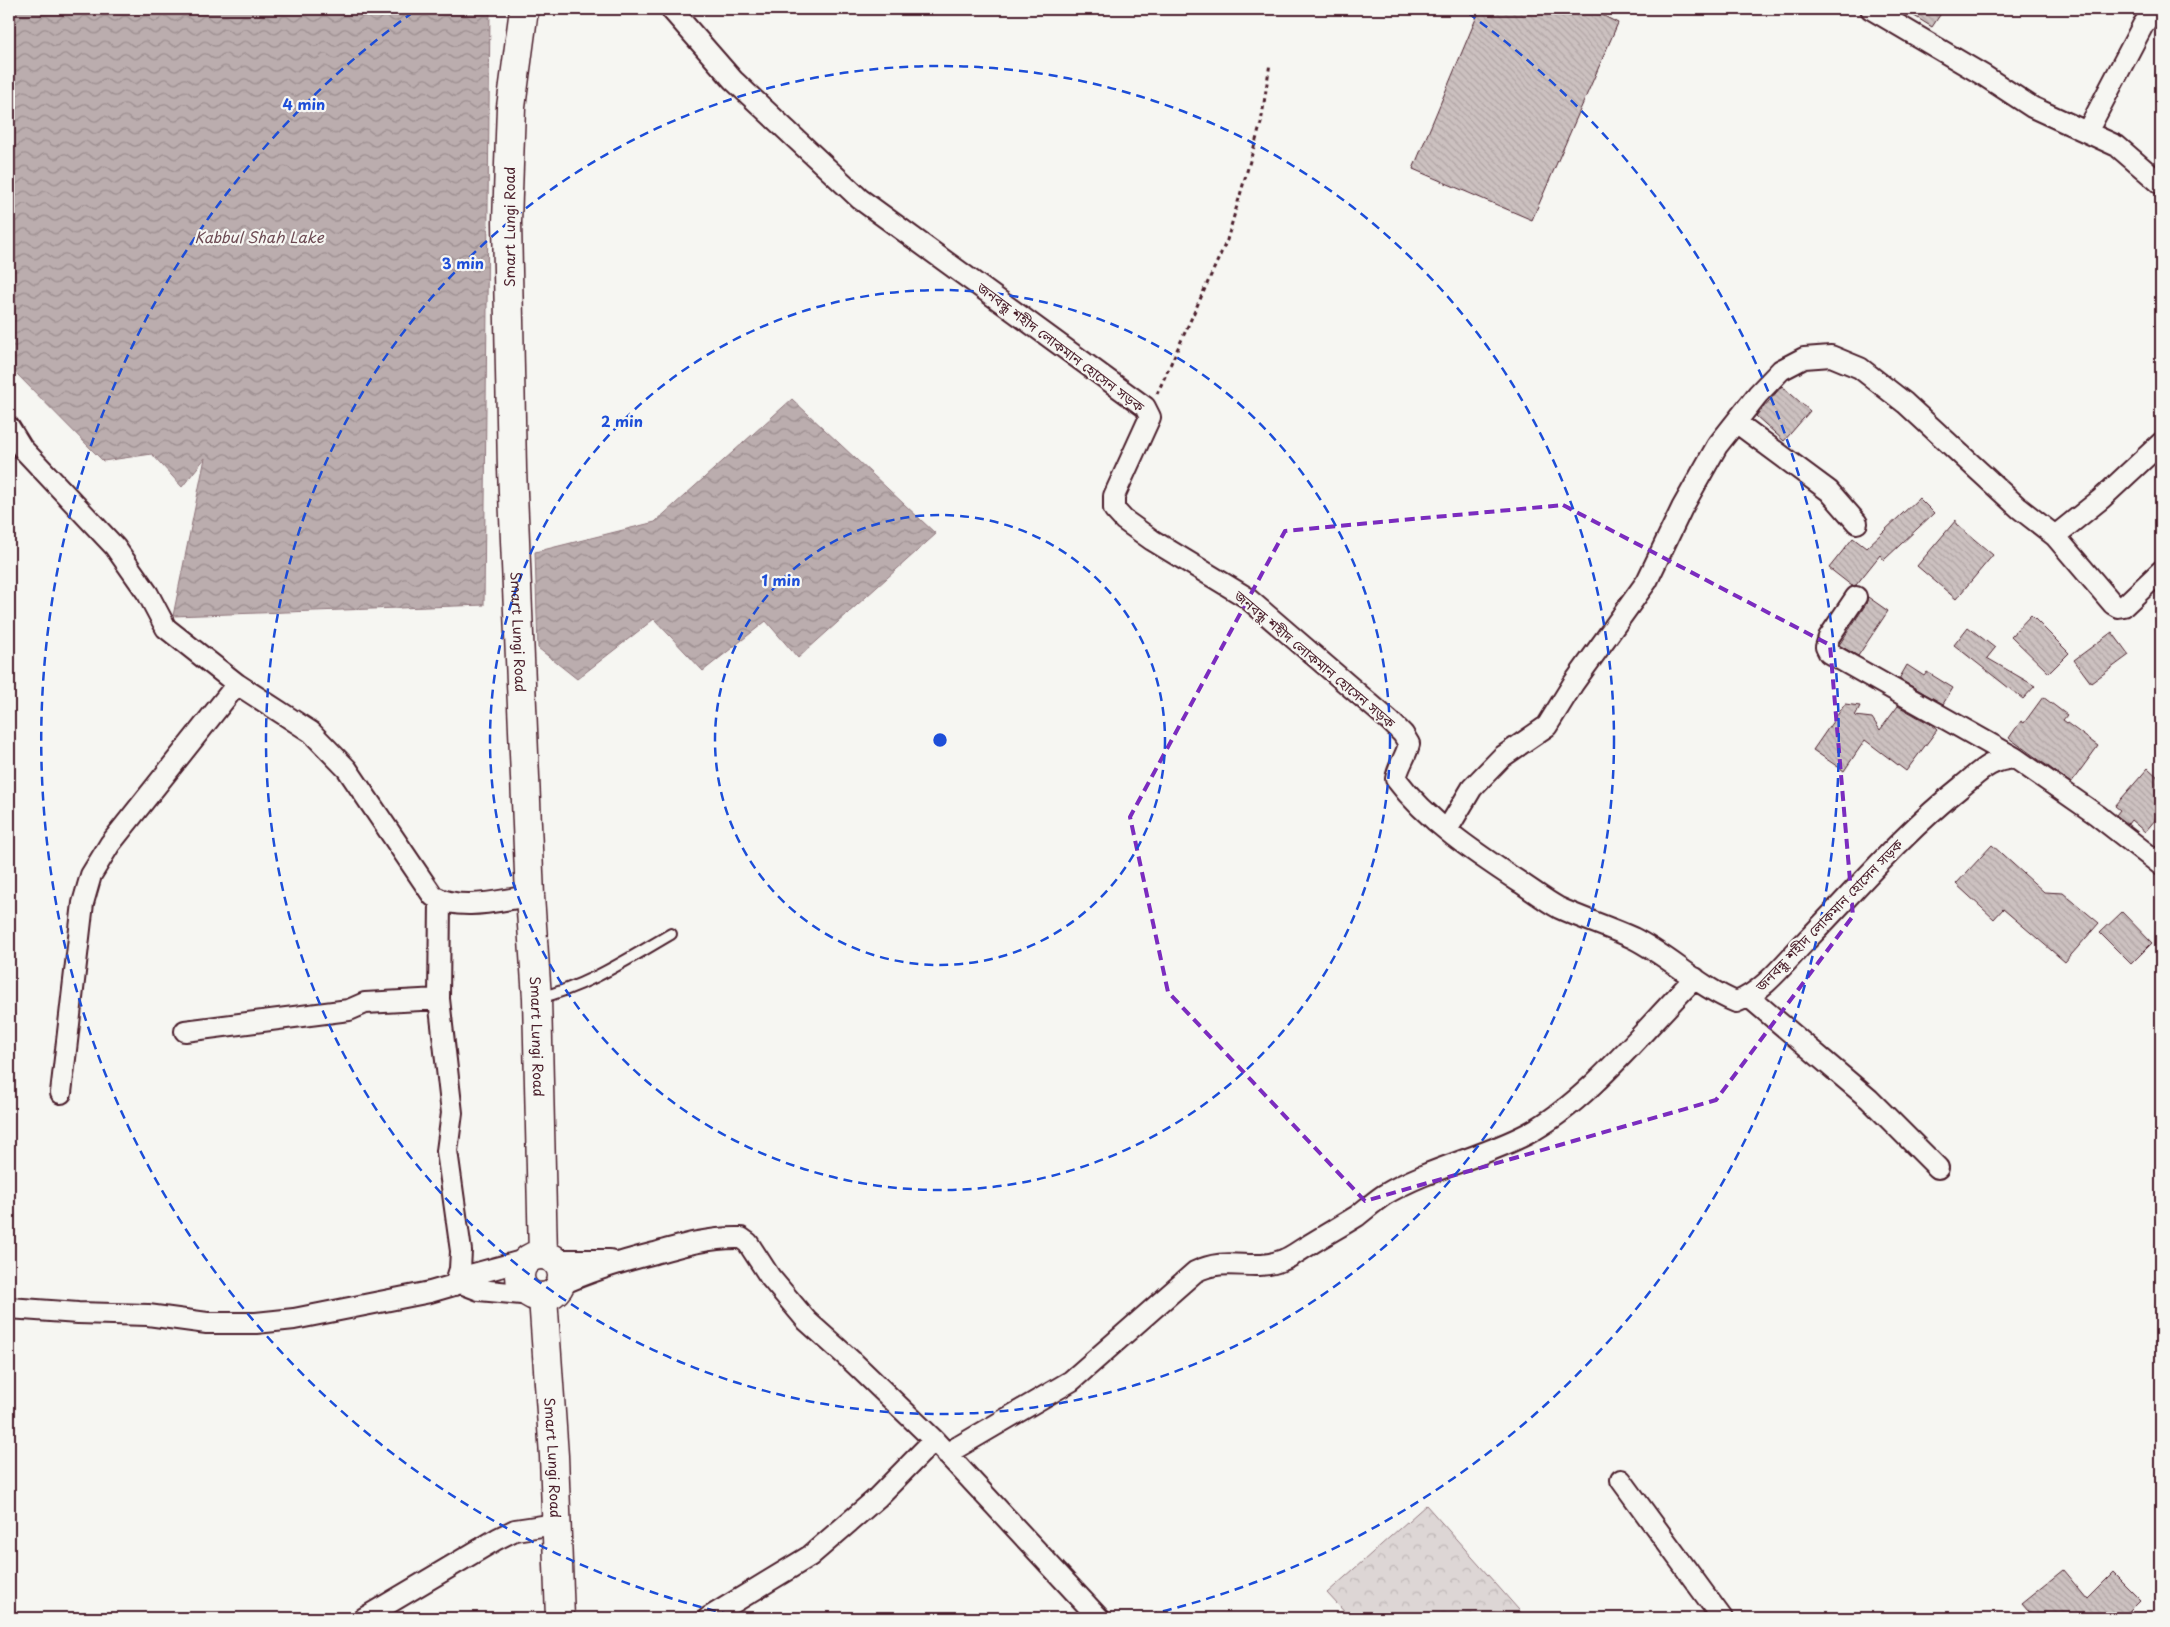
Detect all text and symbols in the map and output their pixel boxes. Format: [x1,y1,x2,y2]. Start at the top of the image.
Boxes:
text: 4 min [283,92,325,115]
street label: Smart Lungi Road [499,167,520,287]
water label: Kabbul Shah Lake [194,225,325,248]
text: 3 min [442,251,484,274]
street label: জনবন্ধু শহীদ লোকমান হোসেন সড়ক [972,277,1149,417]
text: 2 min [601,409,643,432]
text: 1 min [762,568,800,591]
street label: Smart Lungi Road [506,571,532,693]
street label: জনবন্ধু শহীদ লোকমান হোসেন সড়ক [1229,585,1401,733]
centre of rings [931,731,949,749]
street label: জনবন্ধু শহীদ লোকমান হোসেন সড়ক [1750,834,1908,997]
street label: Smart Lungi Road [525,975,550,1097]
street label: Smart Lungi Road [539,1397,567,1518]

